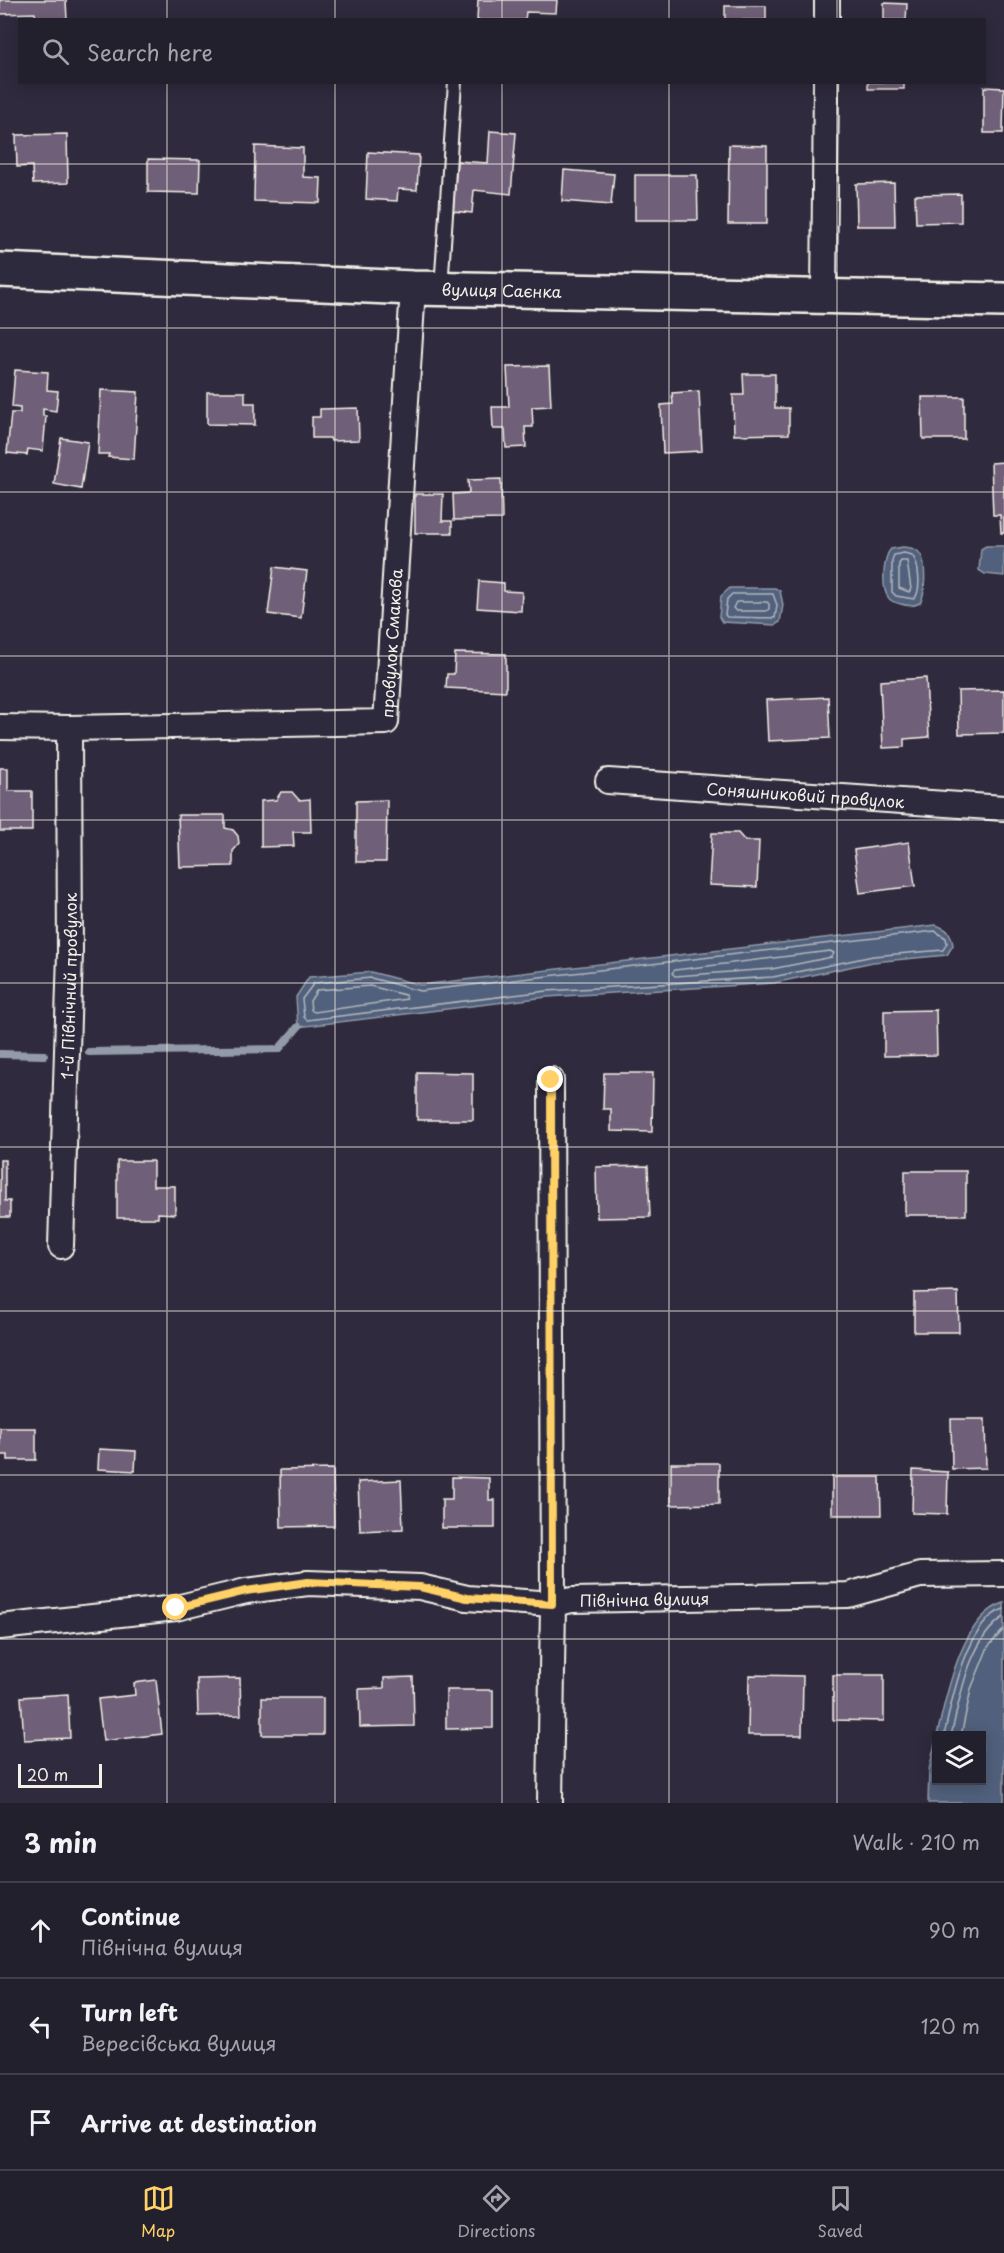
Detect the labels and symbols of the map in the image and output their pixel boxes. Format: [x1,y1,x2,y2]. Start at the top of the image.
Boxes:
street label: вулиця Саєнка [441,277,562,303]
street label: провулок Смакова [374,568,408,718]
street label: Соняшниковий провулок [706,776,906,813]
street label: 1-й Північний провулок [54,892,82,1080]
route end [537,1066,563,1092]
street label: Північна вулиця [579,1586,710,1612]
route start [162,1594,188,1620]
scale bar [18,1761,102,1788]

